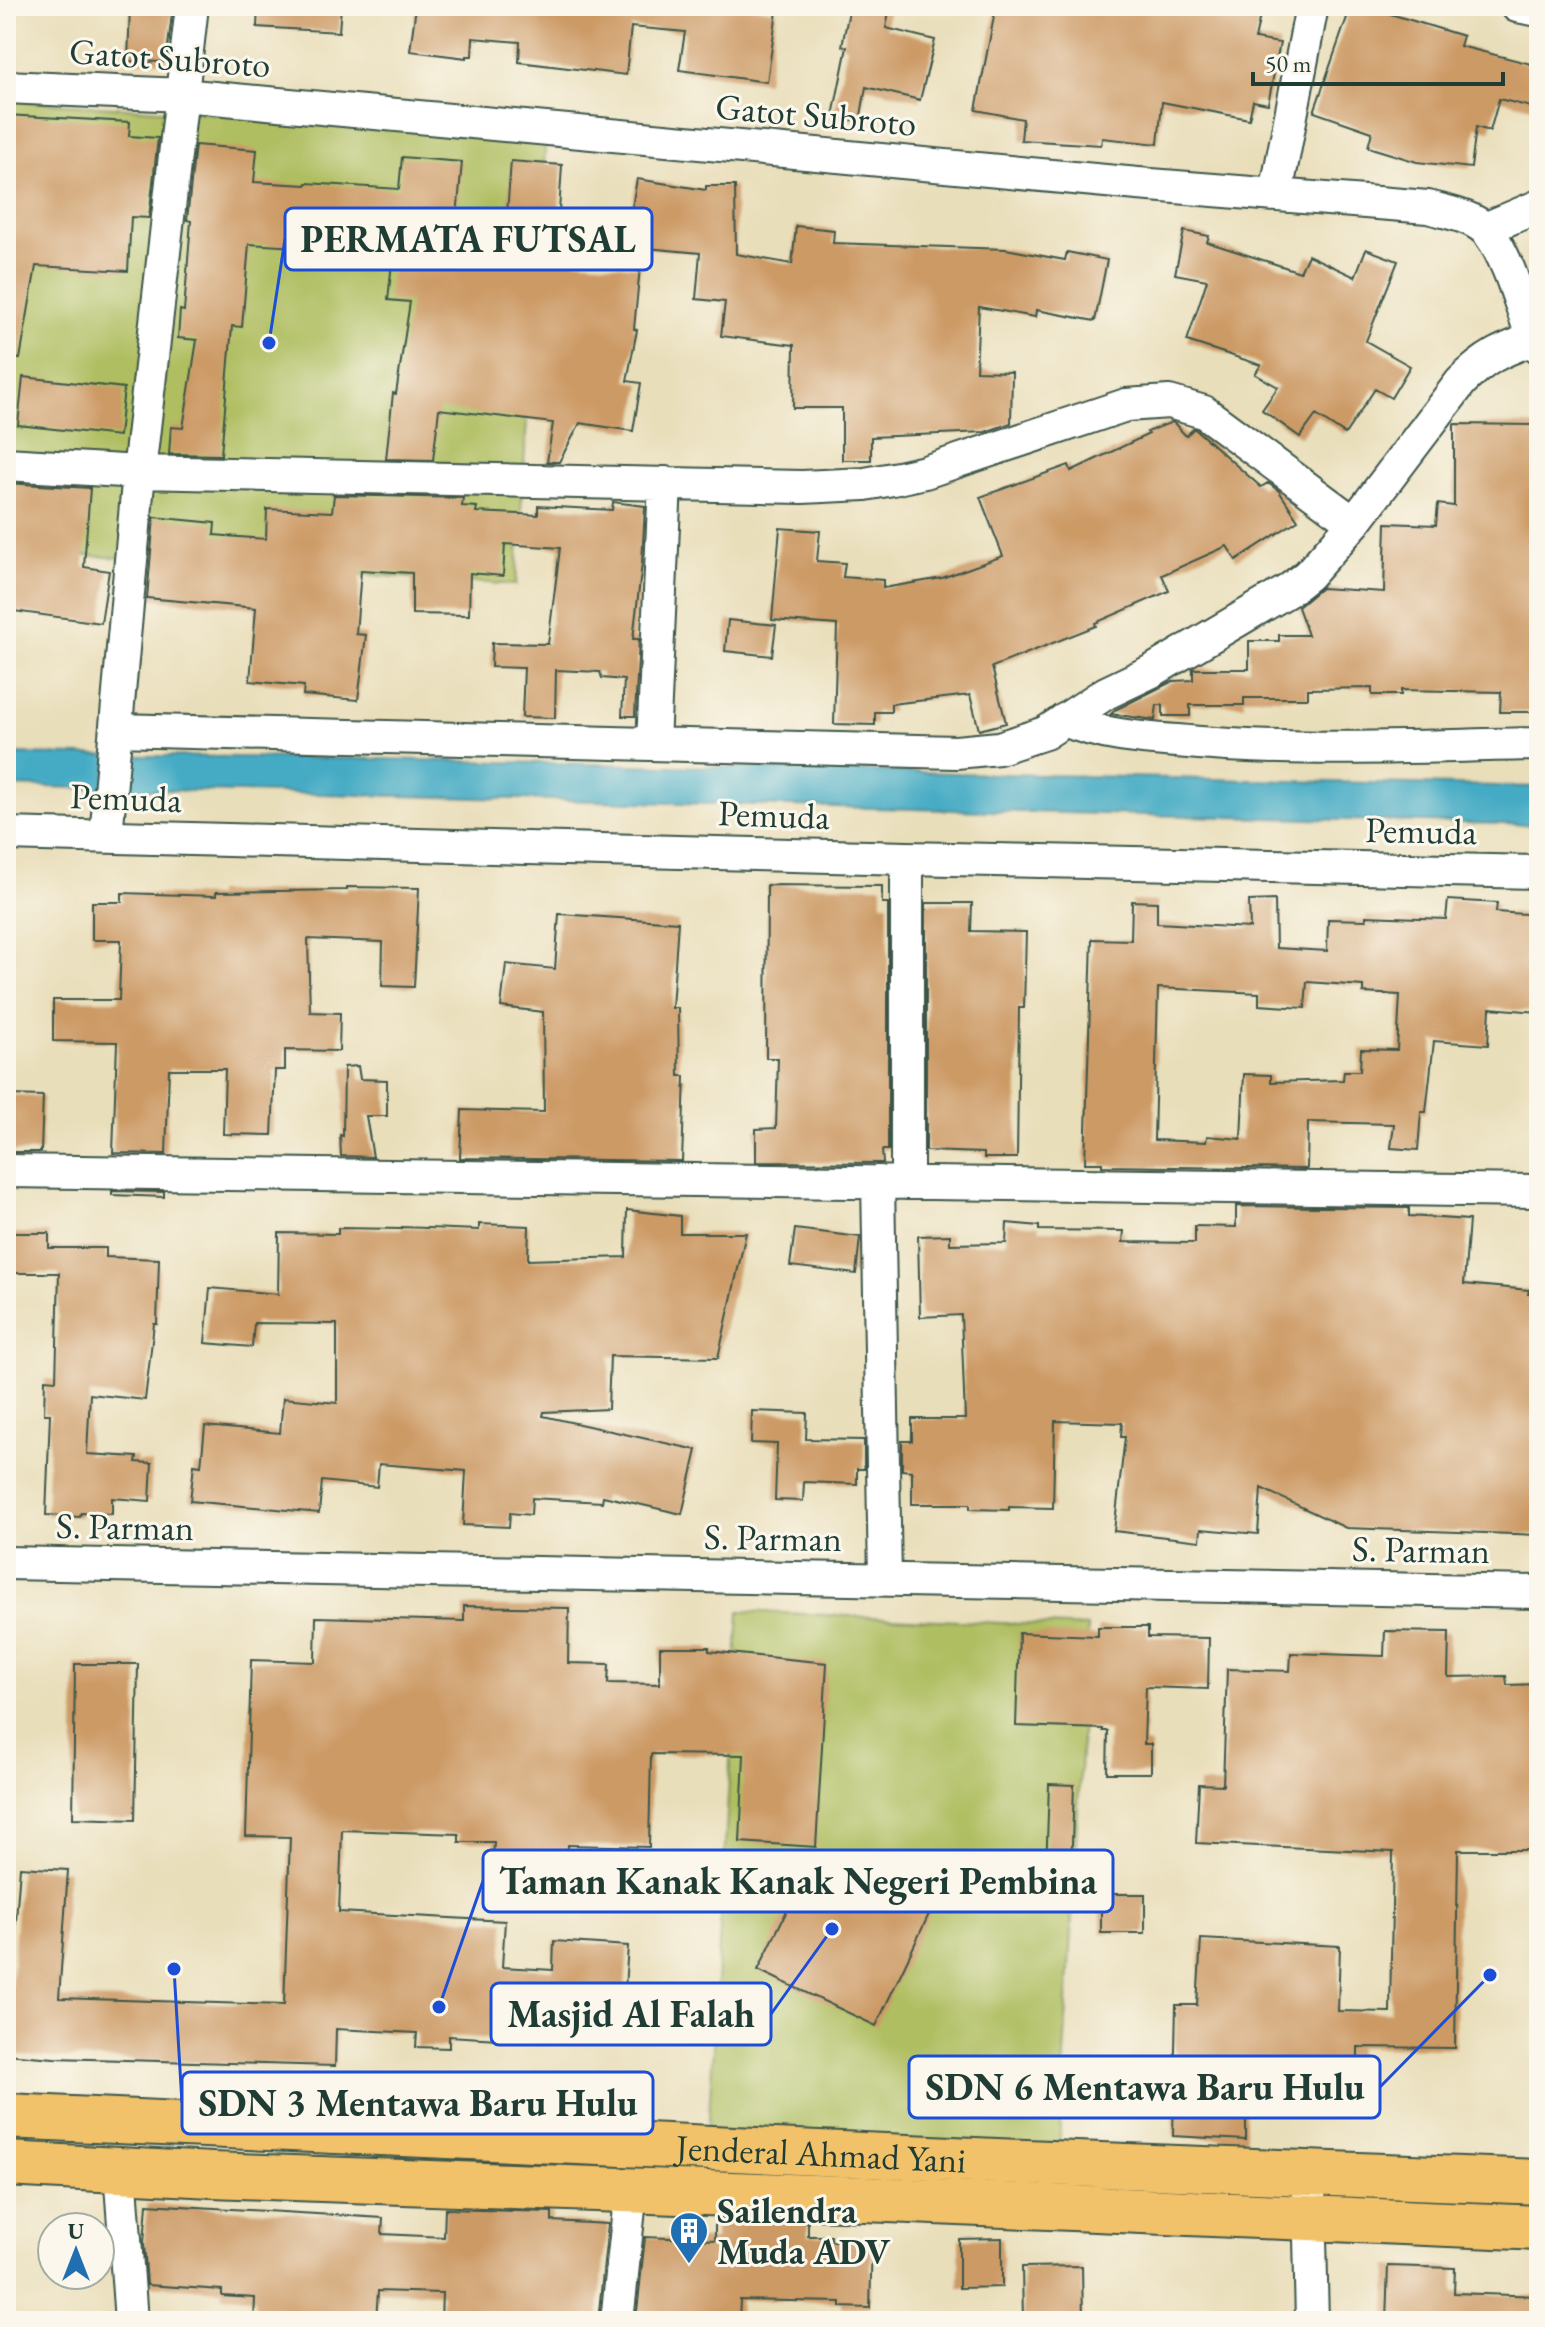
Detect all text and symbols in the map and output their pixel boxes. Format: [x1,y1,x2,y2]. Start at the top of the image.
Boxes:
street label: Gatot Subroto [68,27,272,88]
scale bar [1253,36,1503,86]
text: 50 m [1265,48,1312,79]
street label: Gatot Subroto [714,82,918,147]
callout: PERMATA FUTSAL [285,208,652,270]
text: PERMATA FUTSAL [300,214,636,263]
street label: Pemuda [69,772,183,823]
street label: Pemuda [717,789,831,840]
street label: Pemuda [1365,806,1478,855]
street label: S. Parman [56,1502,194,1551]
street label: S. Parman [704,1513,842,1562]
street label: S. Parman [1352,1525,1490,1574]
callout: Taman Kanak Kanak Negeri Pembina [483,1850,1113,1912]
text: Taman Kanak Kanak Negeri Pembina [499,1856,1097,1905]
callout: Masjid Al Falah [491,1983,771,2045]
text: Masjid Al Falah [507,1989,755,2038]
callout: SDN 6 Mentawa Baru Hulu [909,2056,1380,2118]
text: SDN 6 Mentawa Baru Hulu [925,2062,1365,2111]
callout: SDN 3 Mentawa Baru Hulu [182,2072,653,2134]
text: SDN 3 Mentawa Baru Hulu [198,2078,638,2127]
street label: Jenderal Ahmad Yani [672,2123,967,2184]
place label: Sailendra Muda ADV [717,2187,891,2275]
building icon: Sailendra Muda ADV [668,2210,710,2265]
north arrow [36,2211,116,2291]
text: U [68,2217,85,2246]

